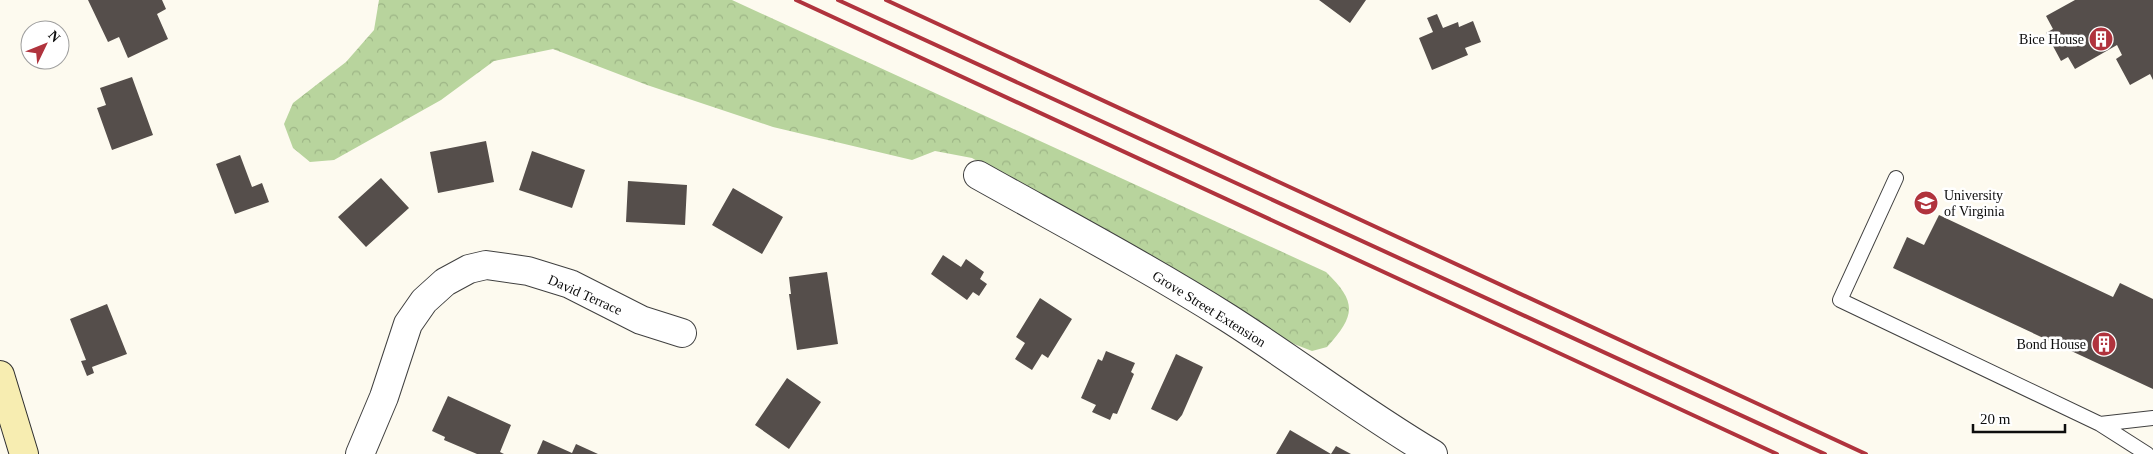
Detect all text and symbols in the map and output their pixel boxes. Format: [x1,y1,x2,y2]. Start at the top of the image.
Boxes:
north arrow [20,20,70,70]
building icon: Bice House [2088,26,2114,52]
text: N [45,28,63,45]
place label: Bice House [2019,32,2084,47]
place label: University of Virginia [1944,188,2005,219]
school or university icon: University of Virginia [1913,190,1939,216]
street label: Grove Street Extension [1150,268,1268,350]
street label: David Terrace [546,272,624,318]
building icon: Bond House [2091,331,2117,357]
place label: Bond House [2016,337,2086,352]
scale bar [1973,402,2066,434]
text: 20 m [1980,411,2011,427]

